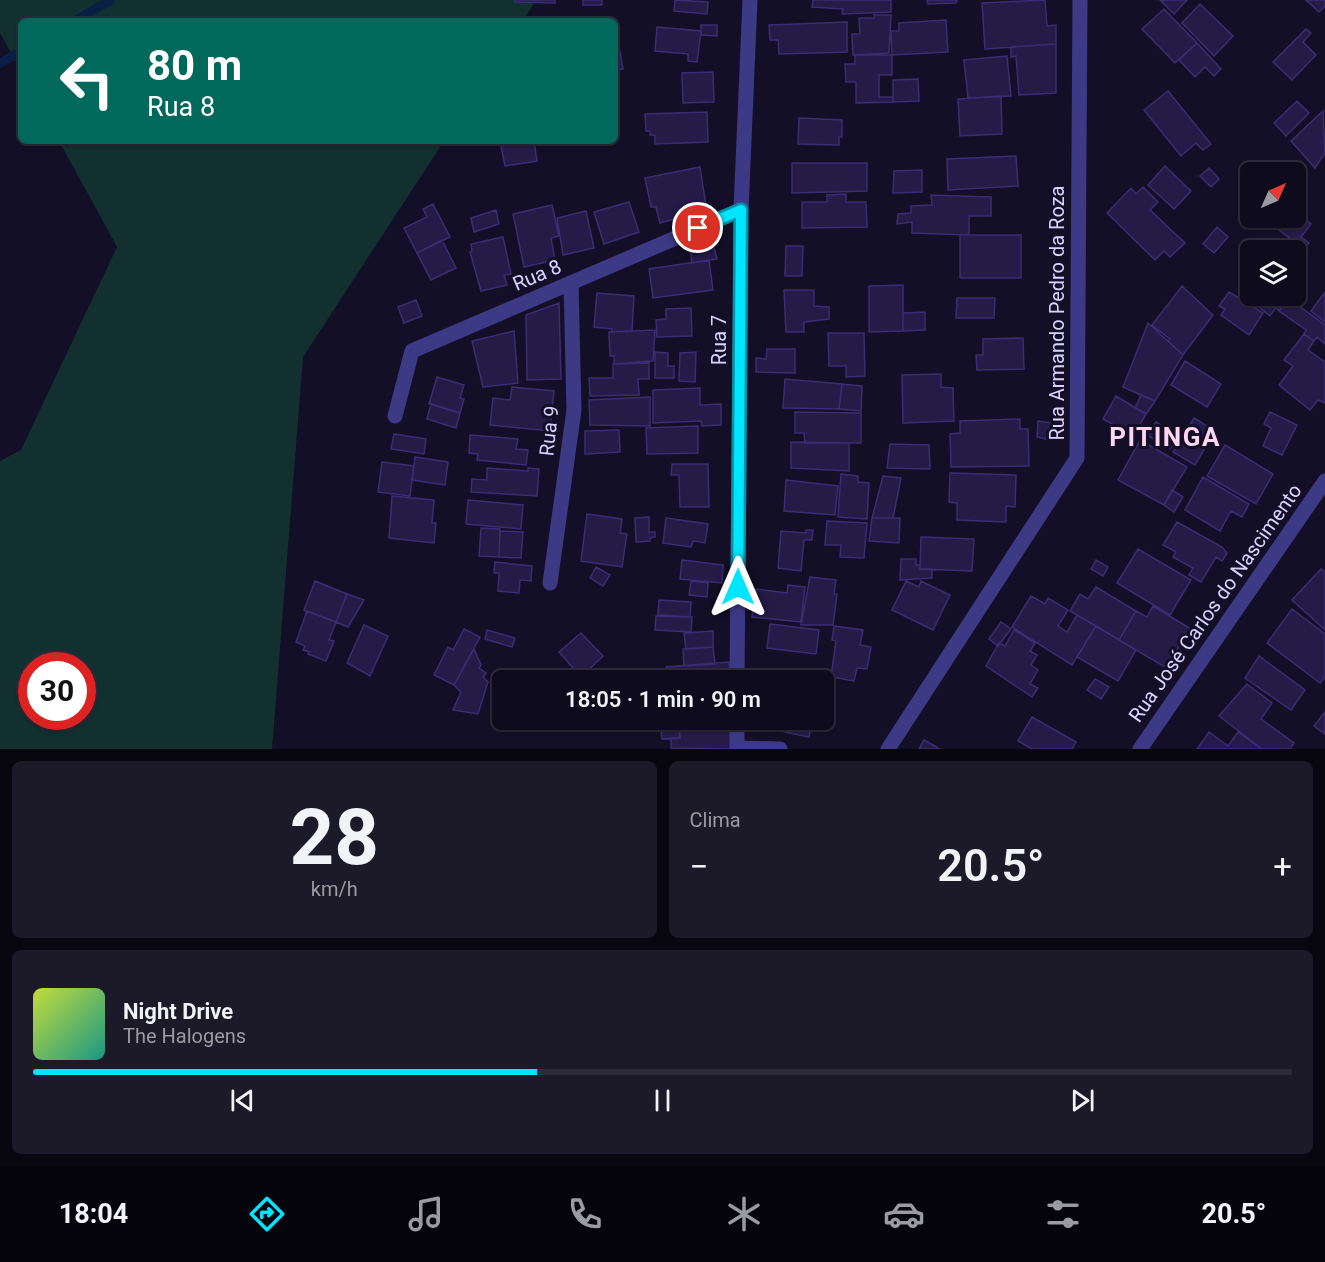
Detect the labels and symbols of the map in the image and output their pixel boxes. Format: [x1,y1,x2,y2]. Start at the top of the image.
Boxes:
north arrow [1240,162,1306,228]
street label: Rua Armando Pedro da Roza [1045,186,1069,440]
pin [672,202,723,253]
street label: Rua 8 [509,254,565,296]
street label: Rua 7 [707,315,731,365]
street label: Rua 9 [534,405,564,457]
district label: PITINGA [1109,422,1221,452]
street label: Rua José Carlos do Nascimento [1123,479,1307,727]
position arrow [706,555,770,619]
speed limit sign: 30 [18,652,96,730]

